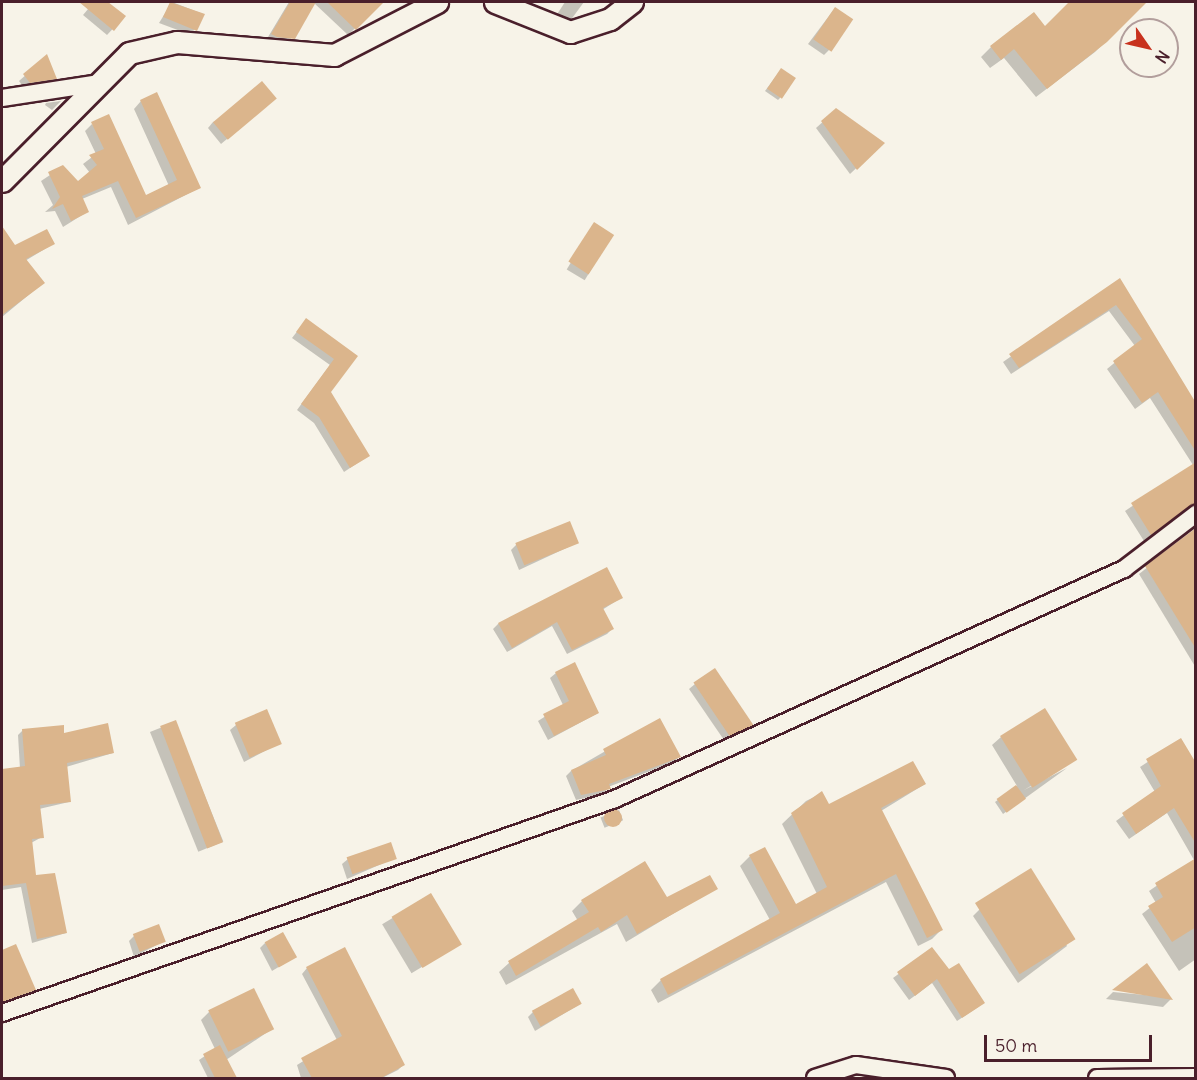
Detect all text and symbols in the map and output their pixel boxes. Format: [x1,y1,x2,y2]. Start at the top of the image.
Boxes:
north arrow [1119,18,1179,78]
text: N [1151,47,1174,67]
scale bar [987,1023,1155,1061]
text: 50 m [995,1034,1037,1057]

